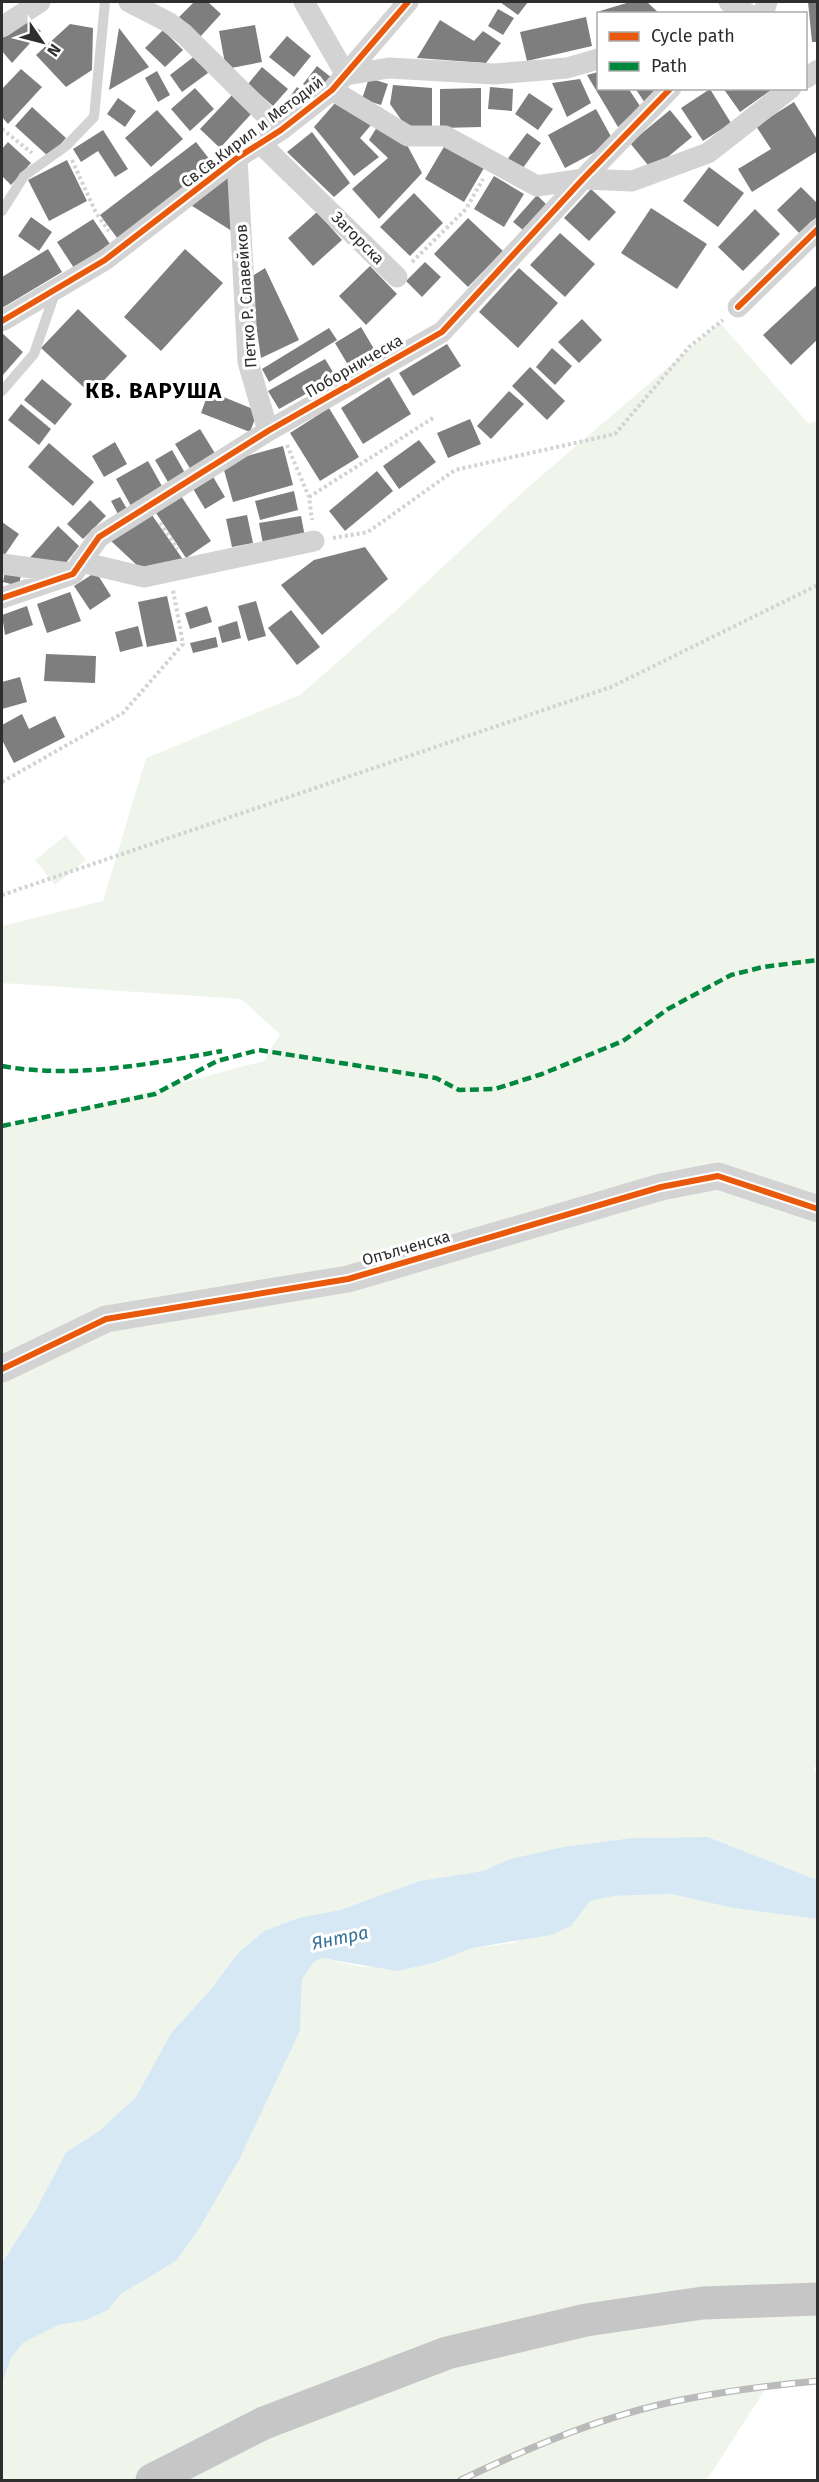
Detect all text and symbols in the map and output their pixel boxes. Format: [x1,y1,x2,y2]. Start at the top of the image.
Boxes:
north arrow [12,12,72,72]
legend [597,12,807,90]
text: Cycle path [651,25,735,47]
text: N [43,41,65,60]
text: Path [651,55,687,77]
street label: Св.Св.Кирил и Методий [177,72,327,192]
street label: Загорска [328,208,388,268]
street label: Петко Р. Славейков [231,223,261,369]
street label: Поборническа [302,330,406,402]
district label: КВ. ВАРУША [85,377,223,404]
street label: Опълченска [360,1226,452,1270]
water label: Янтра [309,1921,370,1955]

